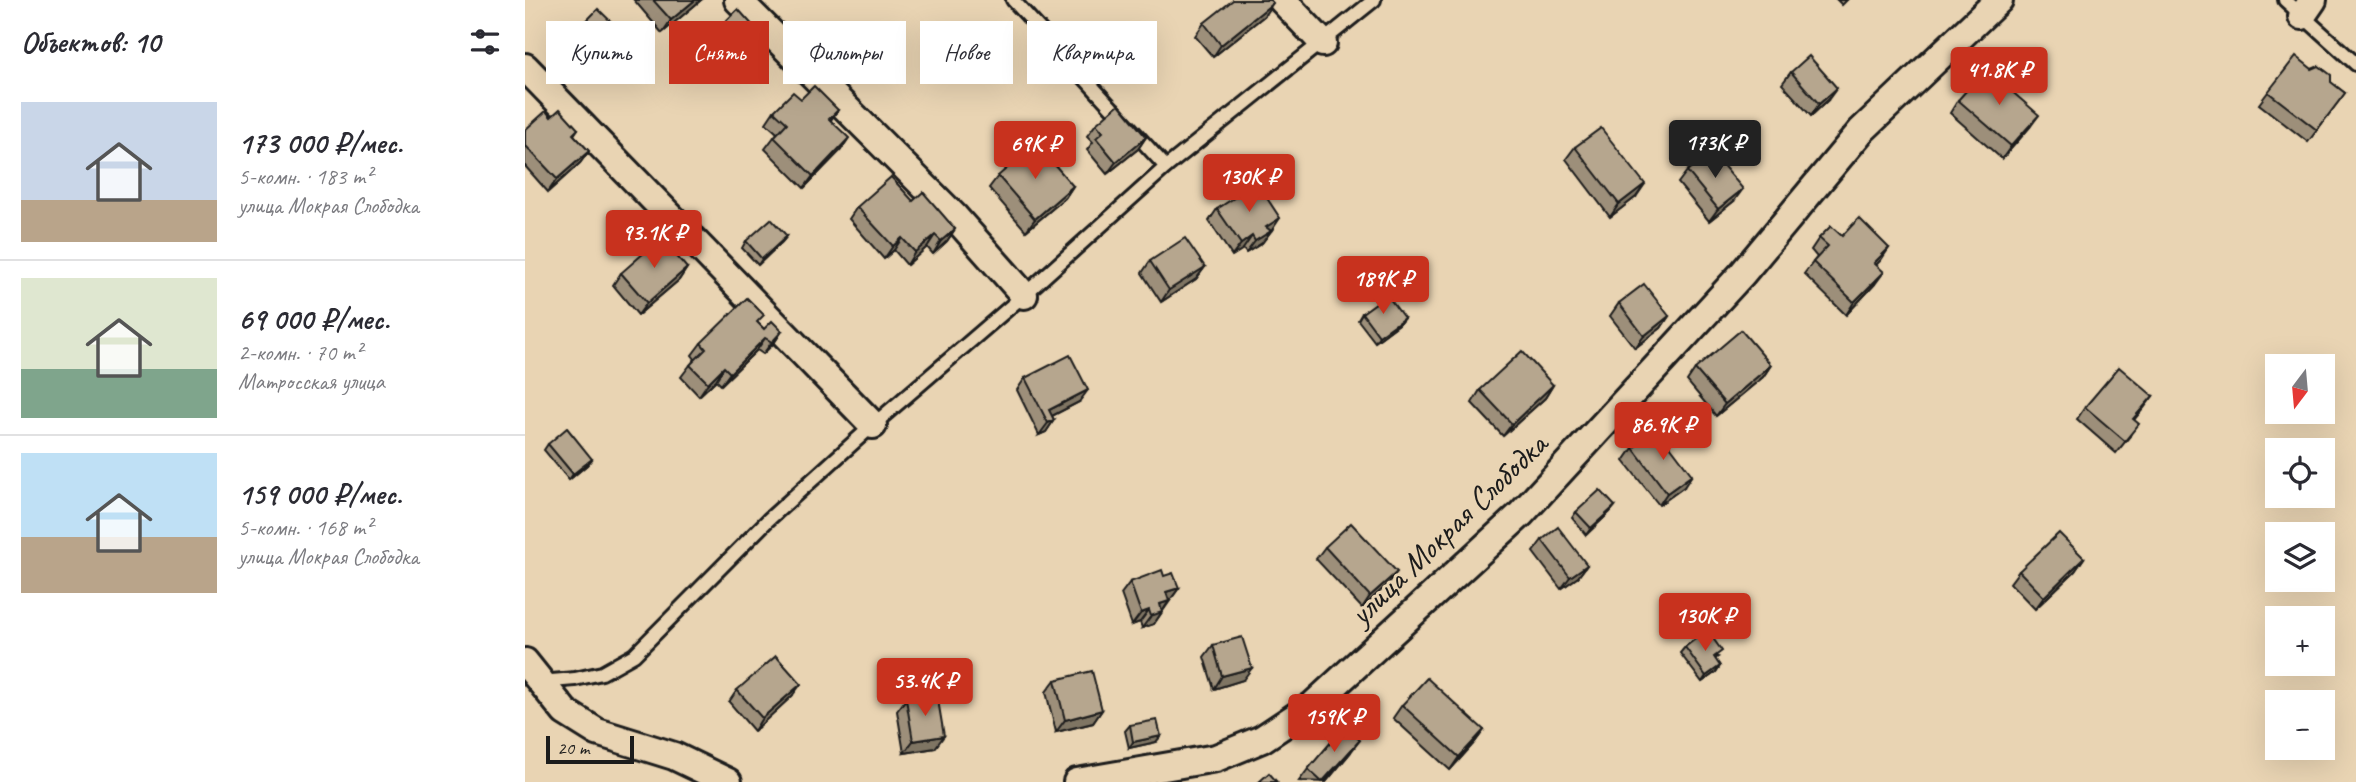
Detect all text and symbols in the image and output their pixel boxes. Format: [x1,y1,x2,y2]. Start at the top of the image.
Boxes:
chip: Купить [546,21,655,84]
chip: Снять [669,21,769,84]
chip: Фильтры [783,21,906,84]
chip: Новое [920,21,1013,84]
chip: Квартира [1027,21,1157,84]
text: Объектов: 10 [21,23,160,61]
icon: filters [466,23,504,61]
pin: 41.8K ₽ [1934,48,2064,107]
text: 41.8K ₽ [1967,55,2031,84]
pin: 173K ₽ [1658,120,1772,180]
pin: 69K ₽ [986,122,1084,181]
text: 173 000 ₽/мес. [238,124,402,162]
text: 173K ₽ [1685,128,1745,157]
text: 69K ₽ [1010,129,1060,158]
icon: home [77,130,161,214]
pin: 130K ₽ [1192,154,1306,214]
text: 5-комн. · 183 m² [238,162,372,191]
text: 130K ₽ [1219,162,1279,191]
text: улица Мокрая Слободка [238,191,419,220]
pin: 93.1K ₽ [589,210,719,270]
text: 93.1K ₽ [622,218,686,247]
pin: 189K ₽ [1326,256,1440,316]
text: 189K ₽ [1353,264,1413,293]
text: 69 000 ₽/мес. [238,300,389,338]
icon: home [77,306,161,390]
text: 2-комн. · 70 m² [238,338,362,367]
north arrow [2265,354,2335,424]
map controls [2265,354,2335,760]
text: Матросская улица [238,367,385,396]
pin: 86.9K ₽ [1598,402,1728,462]
text: 86.9K ₽ [1631,410,1695,439]
street label: улица Мокрая Слободка [1339,422,1558,636]
button: locate [2265,438,2335,508]
text: 159 000 ₽/мес. [238,475,402,513]
icon: home [77,481,161,565]
text: 5-комн. · 168 m² [238,513,372,542]
button: layers [2265,522,2335,592]
text: улица Мокрая Слободка [238,542,419,571]
pin: 130K ₽ [1648,594,1762,653]
text: 130K ₽ [1675,601,1735,630]
button: + [2265,606,2335,676]
pin: 53.4K ₽ [860,658,990,718]
text: 53.4K ₽ [893,666,957,695]
button: − [2265,690,2335,760]
pin: 159K ₽ [1277,694,1391,754]
text: 159K ₽ [1304,702,1364,731]
scale bar [546,733,633,765]
text: 20 m [557,736,589,760]

